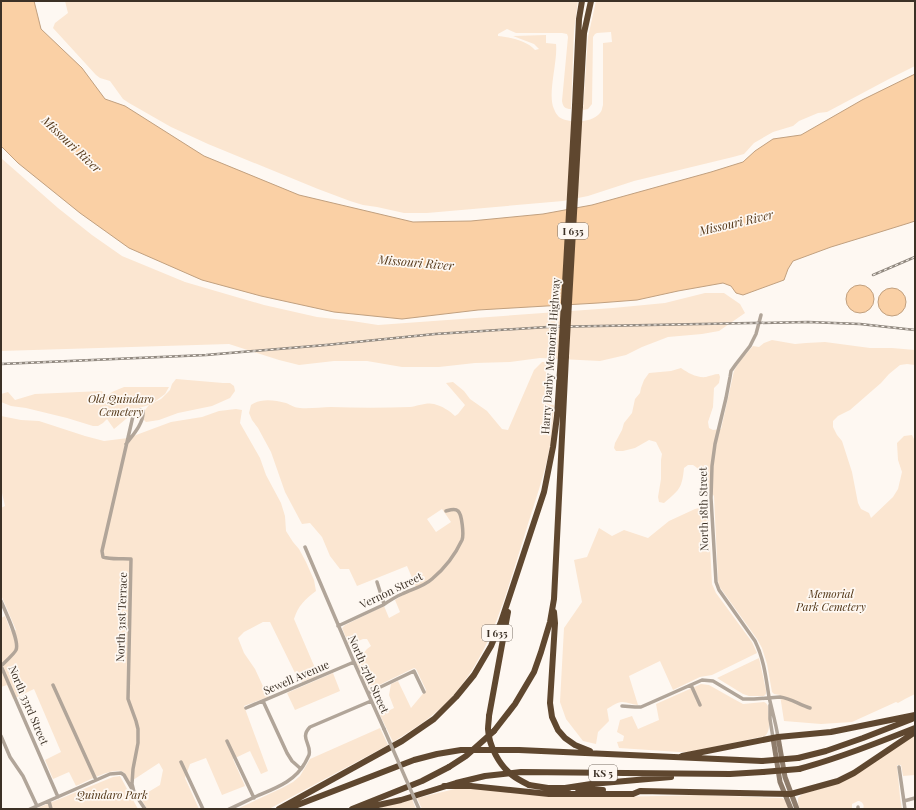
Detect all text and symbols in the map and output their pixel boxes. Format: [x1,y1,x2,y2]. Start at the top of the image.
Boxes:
water label: Missouri River [38,112,106,176]
water label: Missouri River [696,205,776,239]
road number: I 635 [558,223,588,239]
water label: Missouri River [377,251,455,273]
street label: Harry Darby Memorial Highway [537,277,563,435]
park label: Old Quindaro Cemetery [88,391,154,419]
street label: North 18th Street [695,467,711,551]
street label: Vernon Street [356,568,425,612]
street label: North 31st Terrace [112,571,130,662]
park label: Memorial Park Cemetery [795,586,866,614]
road number: I 635 [482,625,512,641]
street label: North 27th Street [345,633,393,715]
street label: Sewell Avenue [261,656,332,698]
street label: North 33rd Street [6,663,53,747]
road number: KS 5 [589,765,617,781]
park label: Quindaro Park [75,787,148,802]

